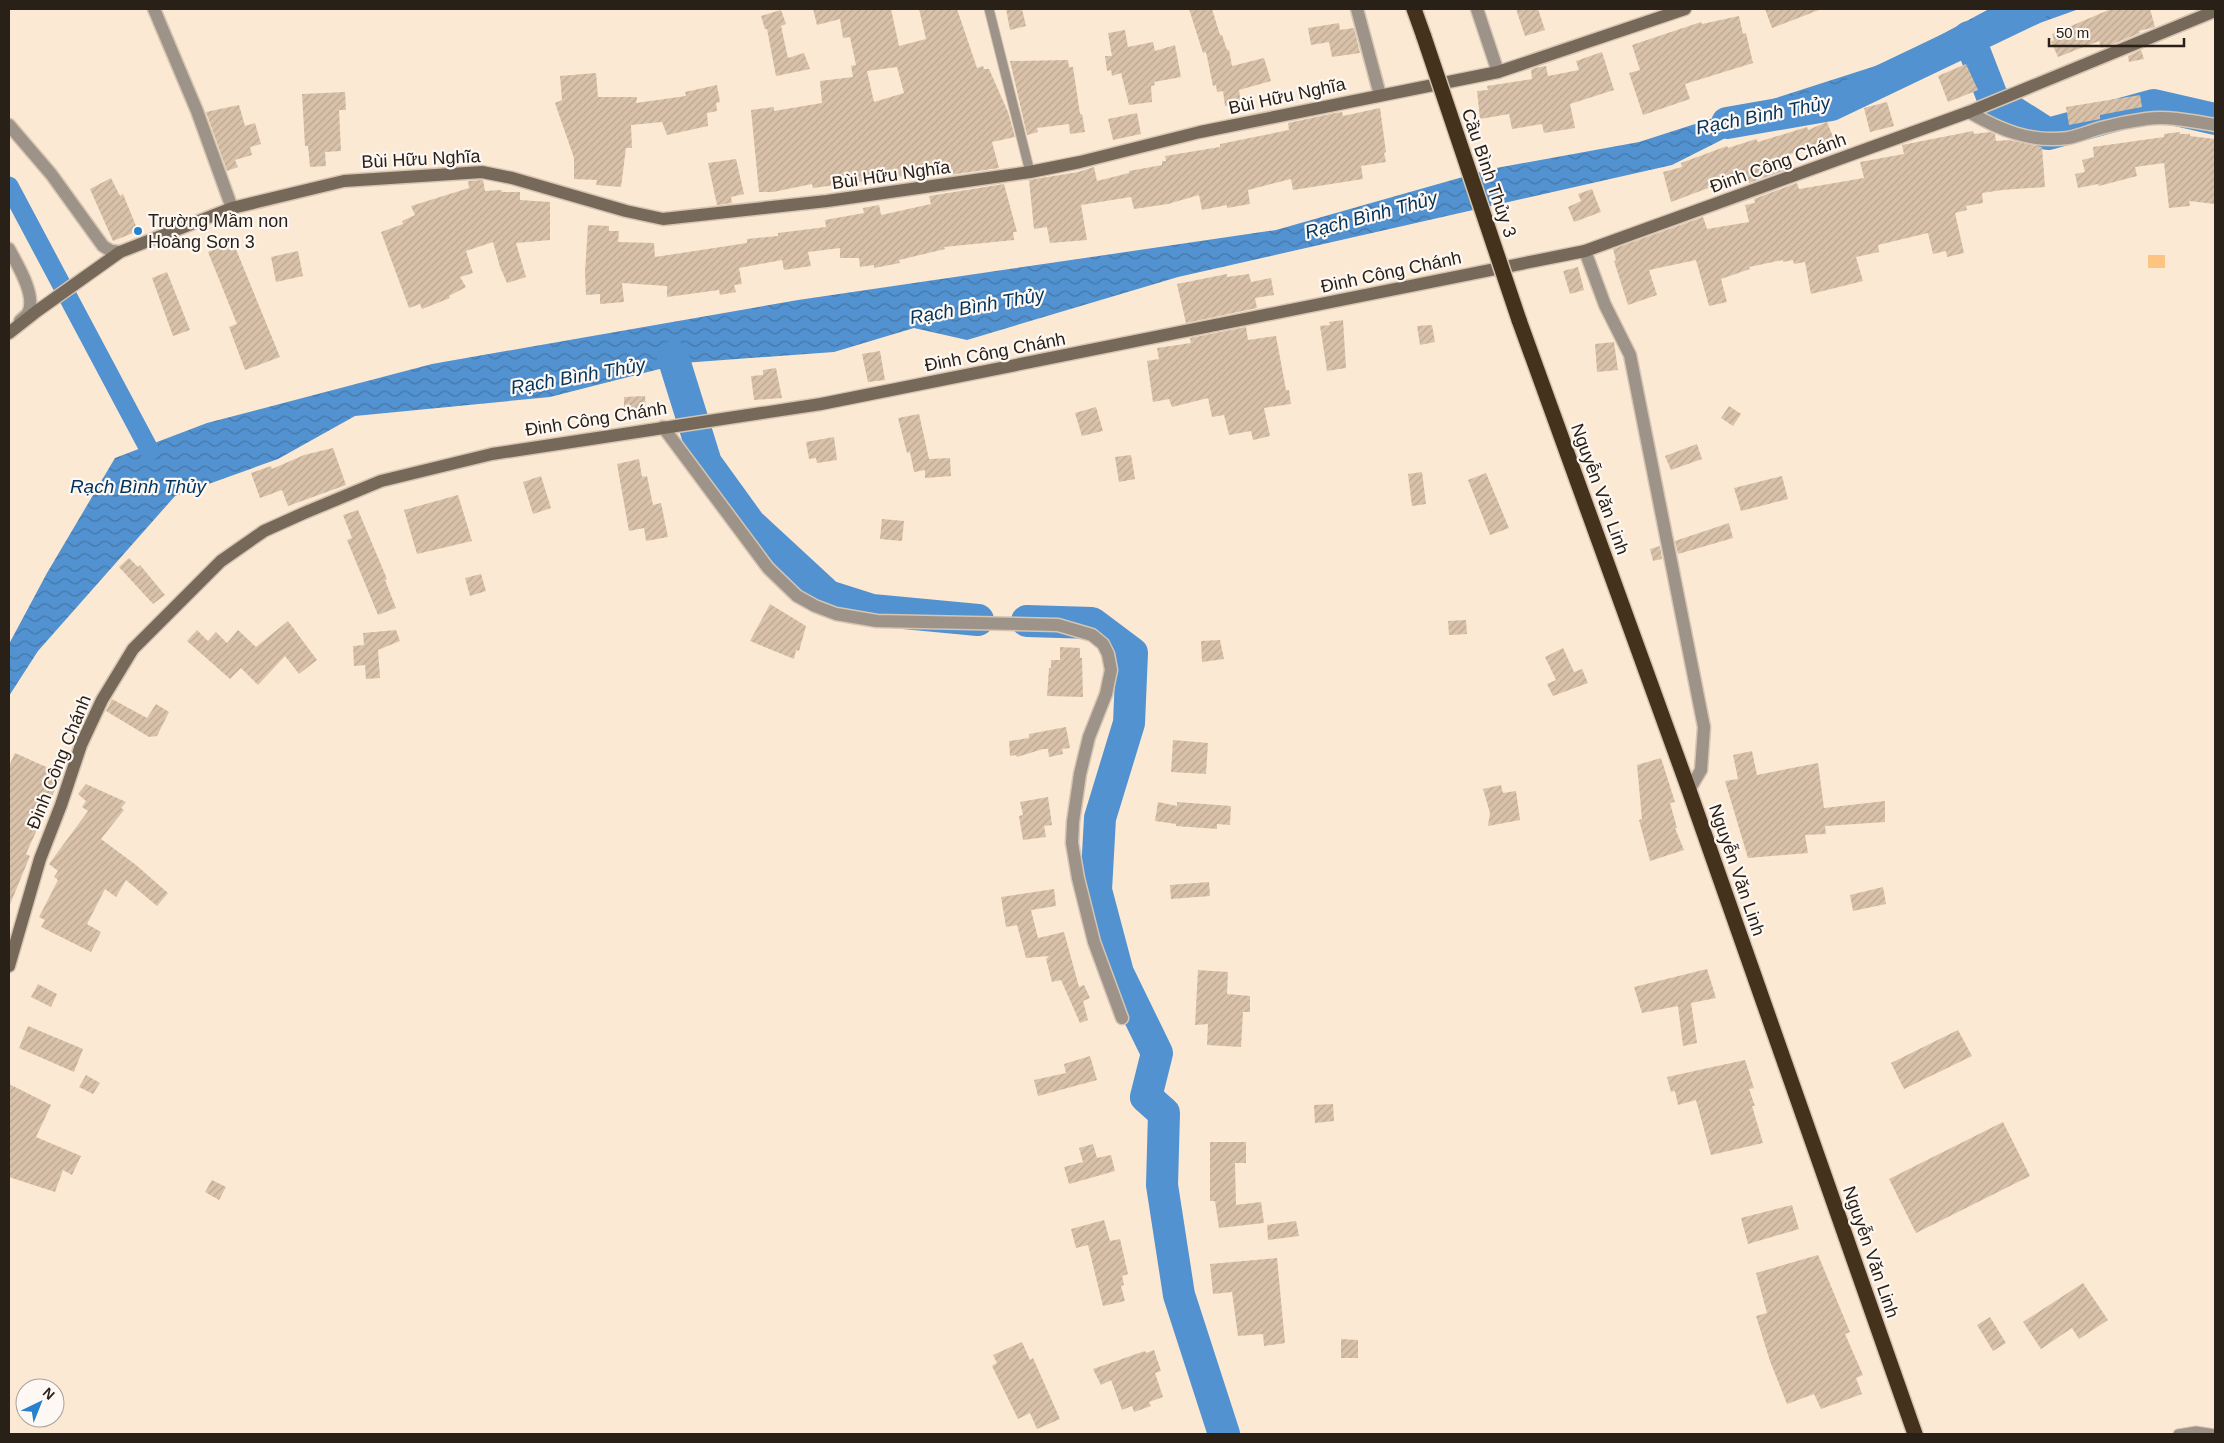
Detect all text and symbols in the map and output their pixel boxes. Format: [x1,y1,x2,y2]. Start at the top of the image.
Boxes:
scale bar [2049,15,2184,47]
text: 50 m [2056,24,2089,41]
street label: Bùi Hữu Nghĩa [1227,74,1348,118]
water label: Rạch Bình Thủy [1694,91,1833,138]
street label: Cầu Bình Thủy 3 [1458,106,1520,240]
street label: Đinh Công Chánh [1707,129,1849,197]
street label: Bùi Hữu Nghĩa [361,146,482,172]
street label: Bùi Hữu Nghĩa [831,157,952,193]
water label: Rạch Bình Thủy [1302,187,1441,243]
place label: Trường Mầm non Hoàng Sơn 3 [148,211,288,252]
marker: Trường Mầm non Hoàng Sơn 3 [132,225,144,237]
street label: Đinh Công Chánh [1319,247,1463,297]
water label: Rạch Bình Thủy [908,284,1047,328]
street label: Đinh Công Chánh [923,329,1067,375]
water label: Rạch Bình Thủy [509,354,648,398]
street label: Đinh Công Chánh [524,398,668,440]
street label: Nguyễn Văn Linh [1567,420,1634,557]
water label: Rạch Bình Thủy [70,476,208,497]
street label: Đinh Công Chánh [23,692,95,832]
street label: Nguyễn Văn Linh [1705,801,1770,939]
street label: Nguyễn Văn Linh [1839,1183,1904,1321]
north arrow [15,1378,65,1428]
text: N [40,1384,58,1403]

